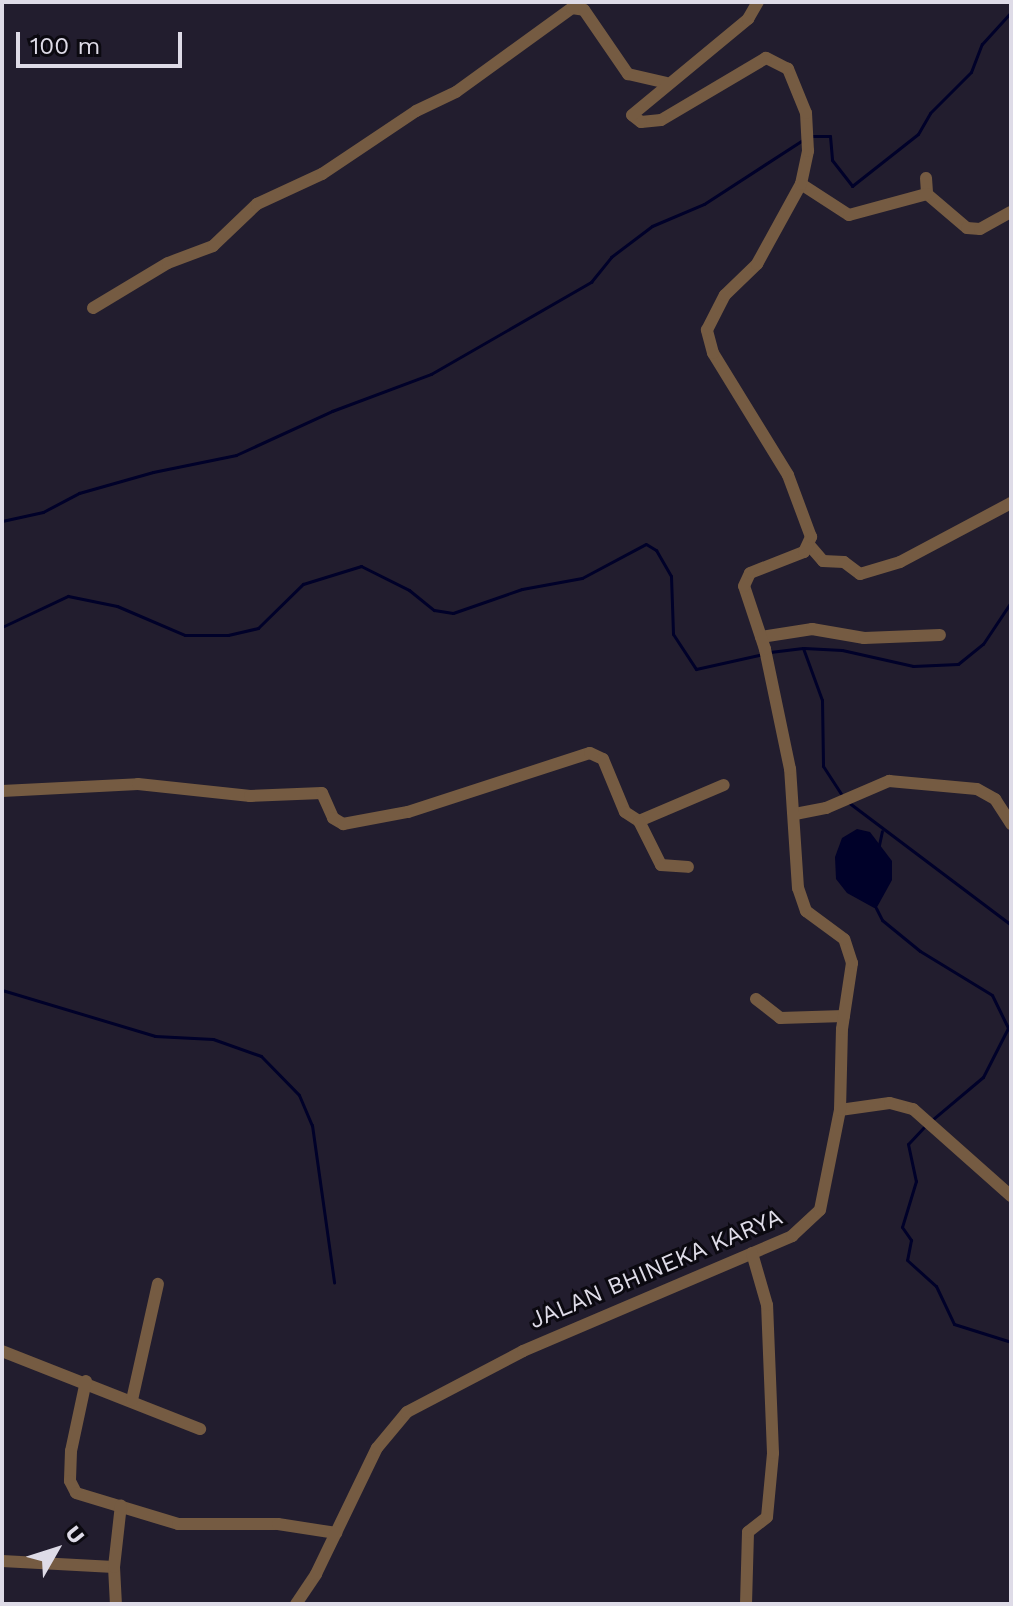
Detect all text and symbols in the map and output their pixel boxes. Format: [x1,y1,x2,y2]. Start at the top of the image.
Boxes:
scale bar [20,16,186,66]
text: 100 m [30,32,100,60]
street label: JALAN BHINEKA KARYA [525,1202,787,1336]
north arrow [16,1510,96,1590]
text: U [60,1521,90,1549]

